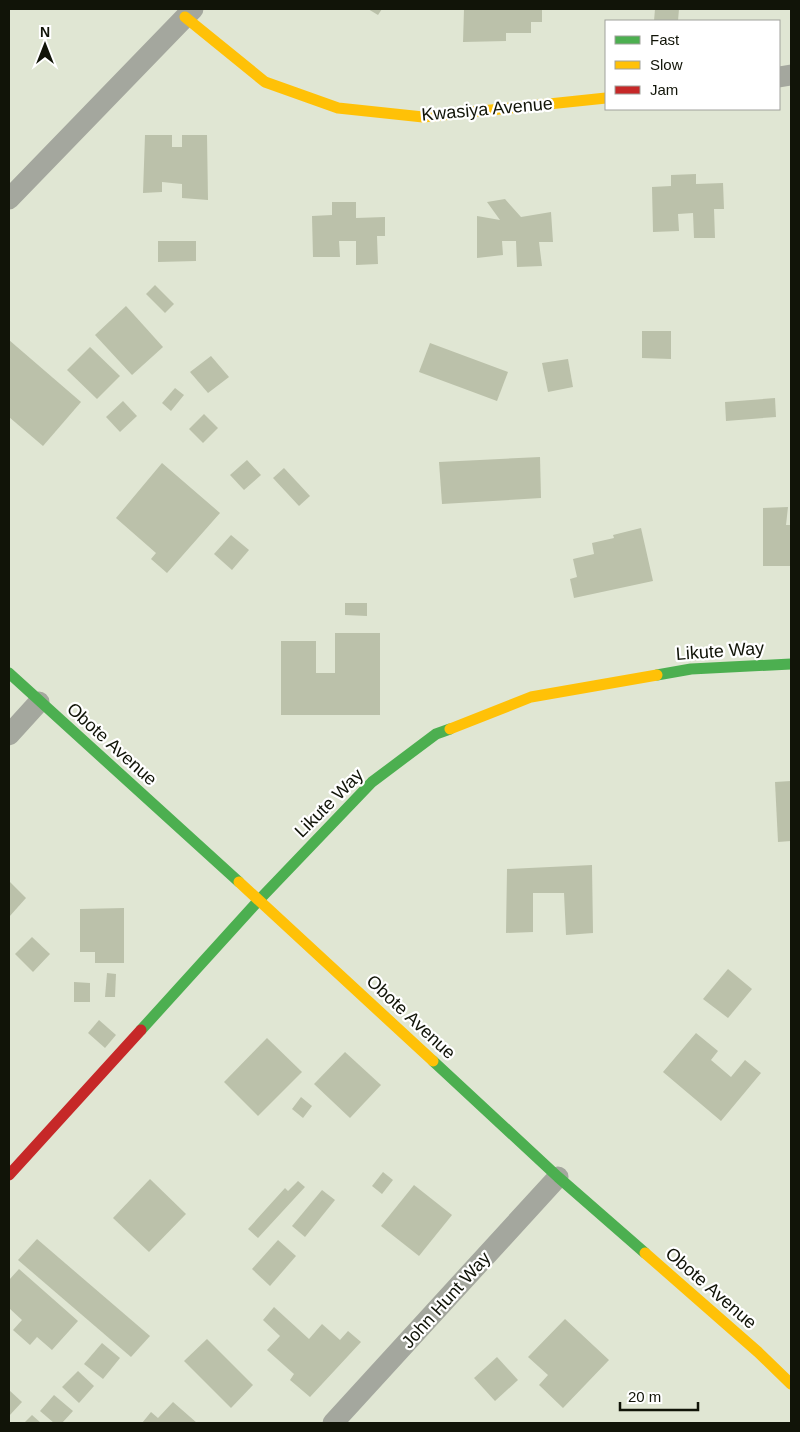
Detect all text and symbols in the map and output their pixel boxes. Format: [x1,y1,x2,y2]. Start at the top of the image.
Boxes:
north arrow [20,20,70,70]
legend [605,20,780,110]
text: N [40,24,50,40]
text: Fast [650,31,680,48]
text: Slow [650,56,683,73]
text: Jam [650,81,678,98]
street label: Kwasiya Avenue [420,93,554,125]
street label: Likute Way [675,638,765,664]
street label: Obote Avenue [63,699,161,789]
street label: Likute Way [291,765,367,841]
street label: Obote Avenue [363,971,459,1063]
street label: Obote Avenue [662,1243,760,1333]
street label: John Hunt Way [398,1248,494,1352]
scale bar [620,1380,698,1412]
text: 20 m [628,1388,661,1405]

